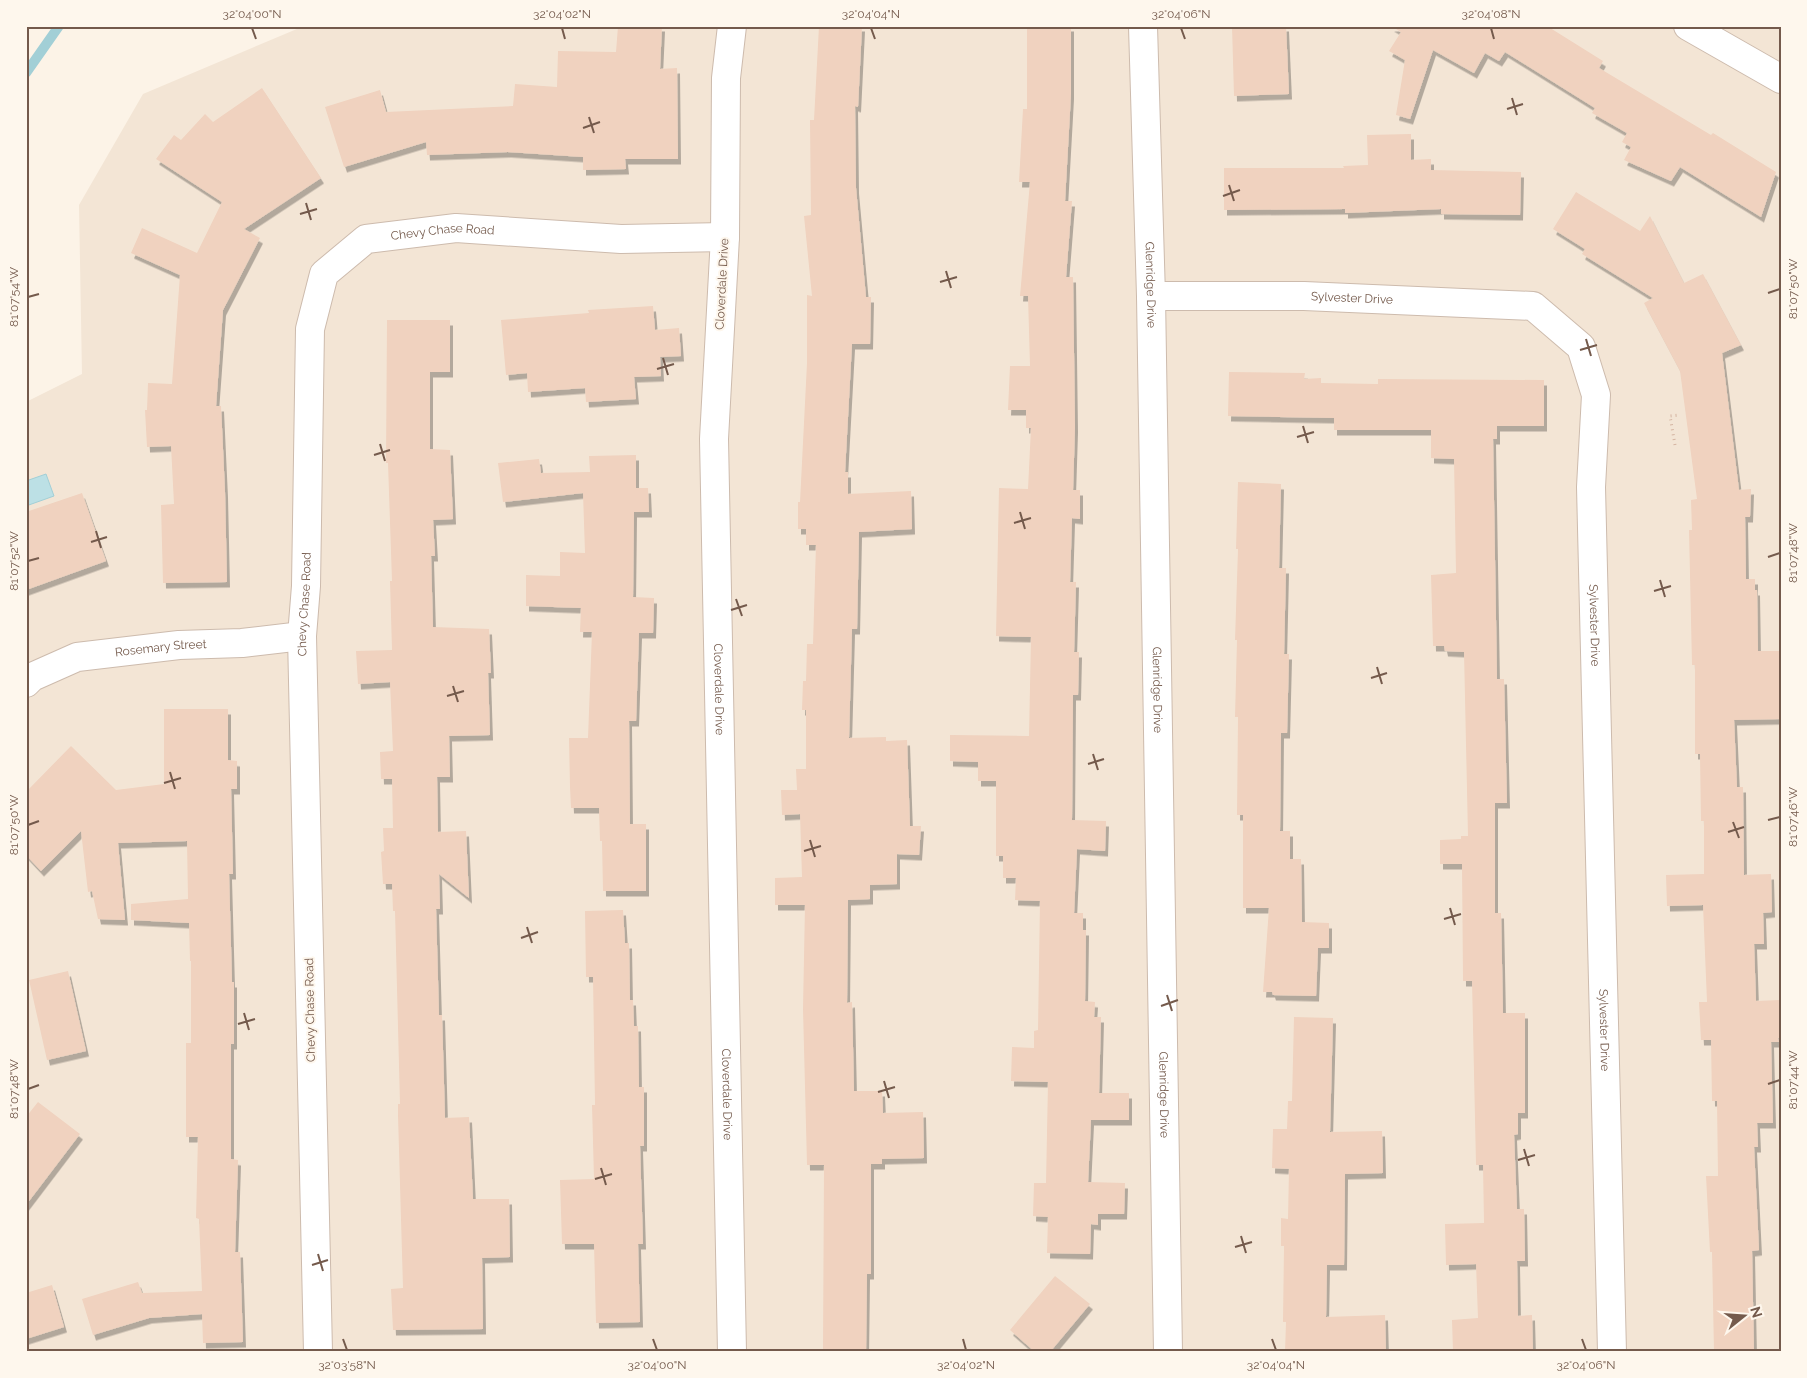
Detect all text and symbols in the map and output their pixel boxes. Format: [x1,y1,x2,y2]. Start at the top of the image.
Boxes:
text: 32°04'00"N [222,7,282,21]
text: 32°04'02"N [533,7,591,21]
text: 32°04'04"N [842,7,900,21]
text: 32°04'06"N [1152,7,1210,21]
text: 32°04'08"N [1462,7,1520,21]
street label: Chevy Chase Road [390,221,495,243]
street label: Cloverdale Drive [713,238,731,330]
street label: Glenridge Drive [1142,241,1159,328]
text: 81°07'50"W [1786,258,1800,319]
text: 81°07'54"W [7,267,21,327]
street label: Sylvester Drive [1311,289,1393,307]
text: 81°07'48"W [1786,523,1800,583]
text: 81°07'52"W [7,531,21,591]
street label: Chevy Chase Road [295,552,314,656]
street label: Sylvester Drive [1586,584,1602,667]
street label: Rosemary Street [114,637,207,659]
street label: Cloverdale Drive [711,643,727,735]
street label: Glenridge Drive [1150,647,1165,733]
text: 81°07'46"W [1786,787,1800,847]
text: 81°07'50"W [7,794,21,855]
street label: Chevy Chase Road [302,958,318,1062]
street label: Sylvester Drive [1596,989,1612,1071]
street label: Cloverdale Drive [719,1048,735,1140]
text: 81°07'44"W [1786,1050,1800,1110]
street label: Glenridge Drive [1156,1051,1172,1138]
text: 81°07'48"W [7,1059,21,1119]
north arrow [1720,1290,1770,1340]
text: N [1747,1305,1766,1320]
text: 32°03'58"N [318,1358,376,1372]
text: 32°04'00"N [627,1358,687,1372]
text: 32°04'02"N [937,1358,995,1372]
text: 32°04'04"N [1247,1358,1305,1372]
text: 32°04'06"N [1557,1358,1615,1372]

